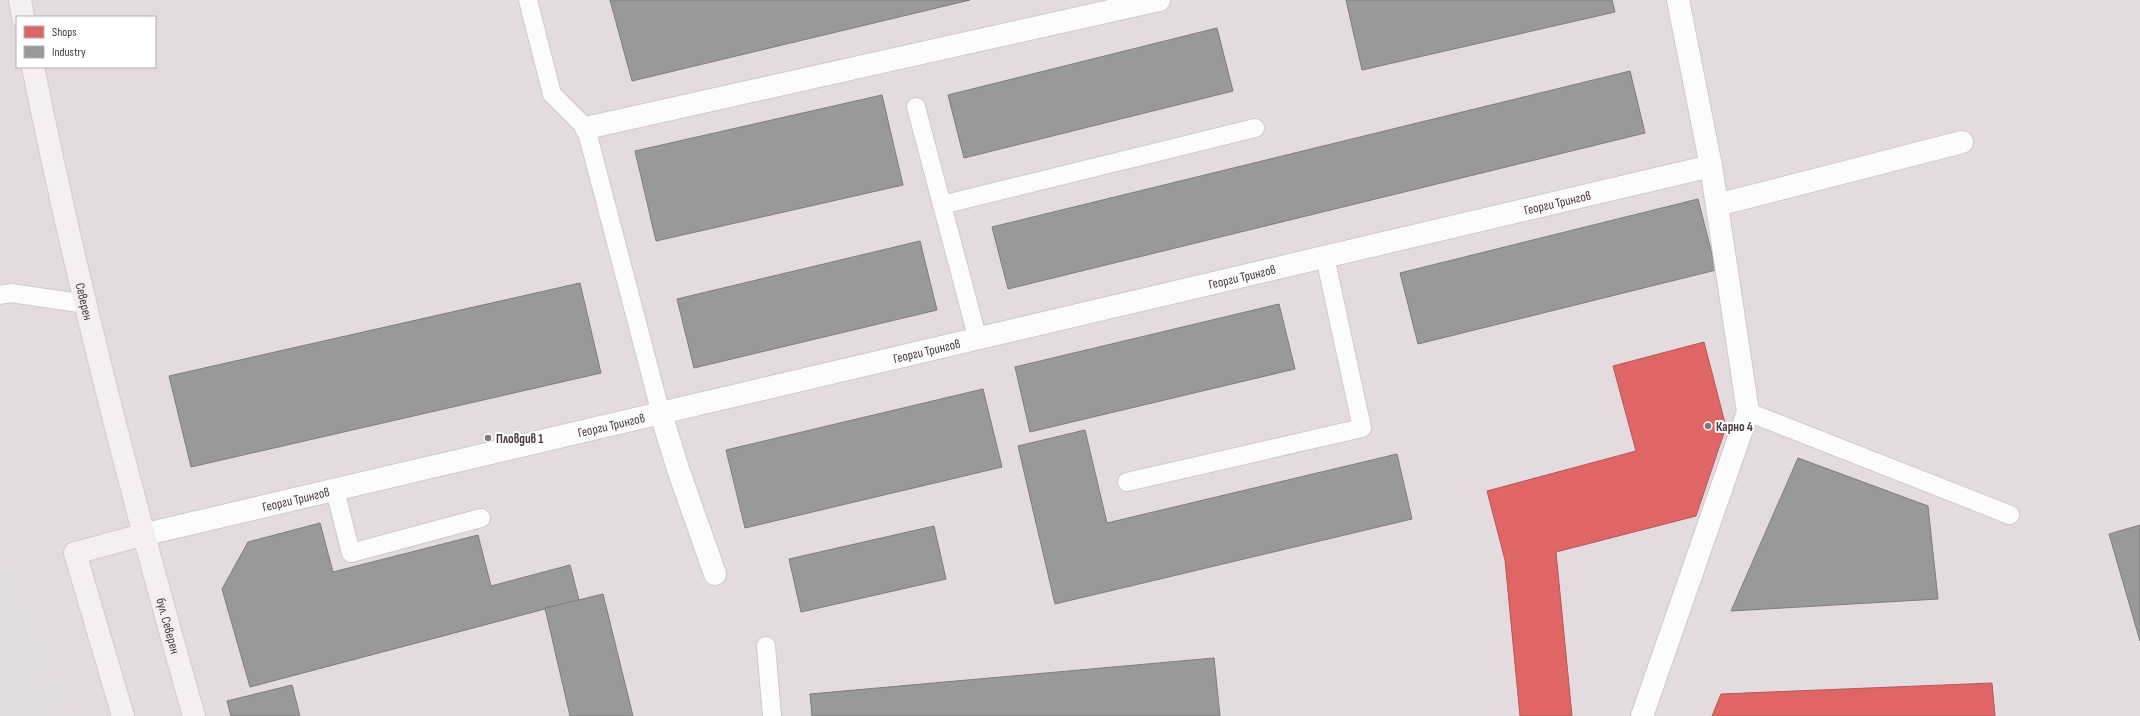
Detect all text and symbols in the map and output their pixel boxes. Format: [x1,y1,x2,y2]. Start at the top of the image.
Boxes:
legend [16,16,156,68]
text: Shops [52,25,77,40]
text: Industry [52,45,86,60]
street label: Георги Трингов [1522,187,1593,219]
street label: Георги Трингов [1207,262,1277,293]
street label: Северен [72,281,96,322]
street label: Георги Трингов [892,336,962,367]
street label: Георги Трингов [576,410,647,441]
place label: Карно 4 [1716,419,1753,435]
marker: Карно 4 [1703,421,1713,431]
place label: Пловдив 1 [496,431,543,447]
marker: Пловдив 1 [483,433,493,443]
street label: Георги Трингов [261,484,331,515]
street label: бул. Северен [152,596,183,656]

